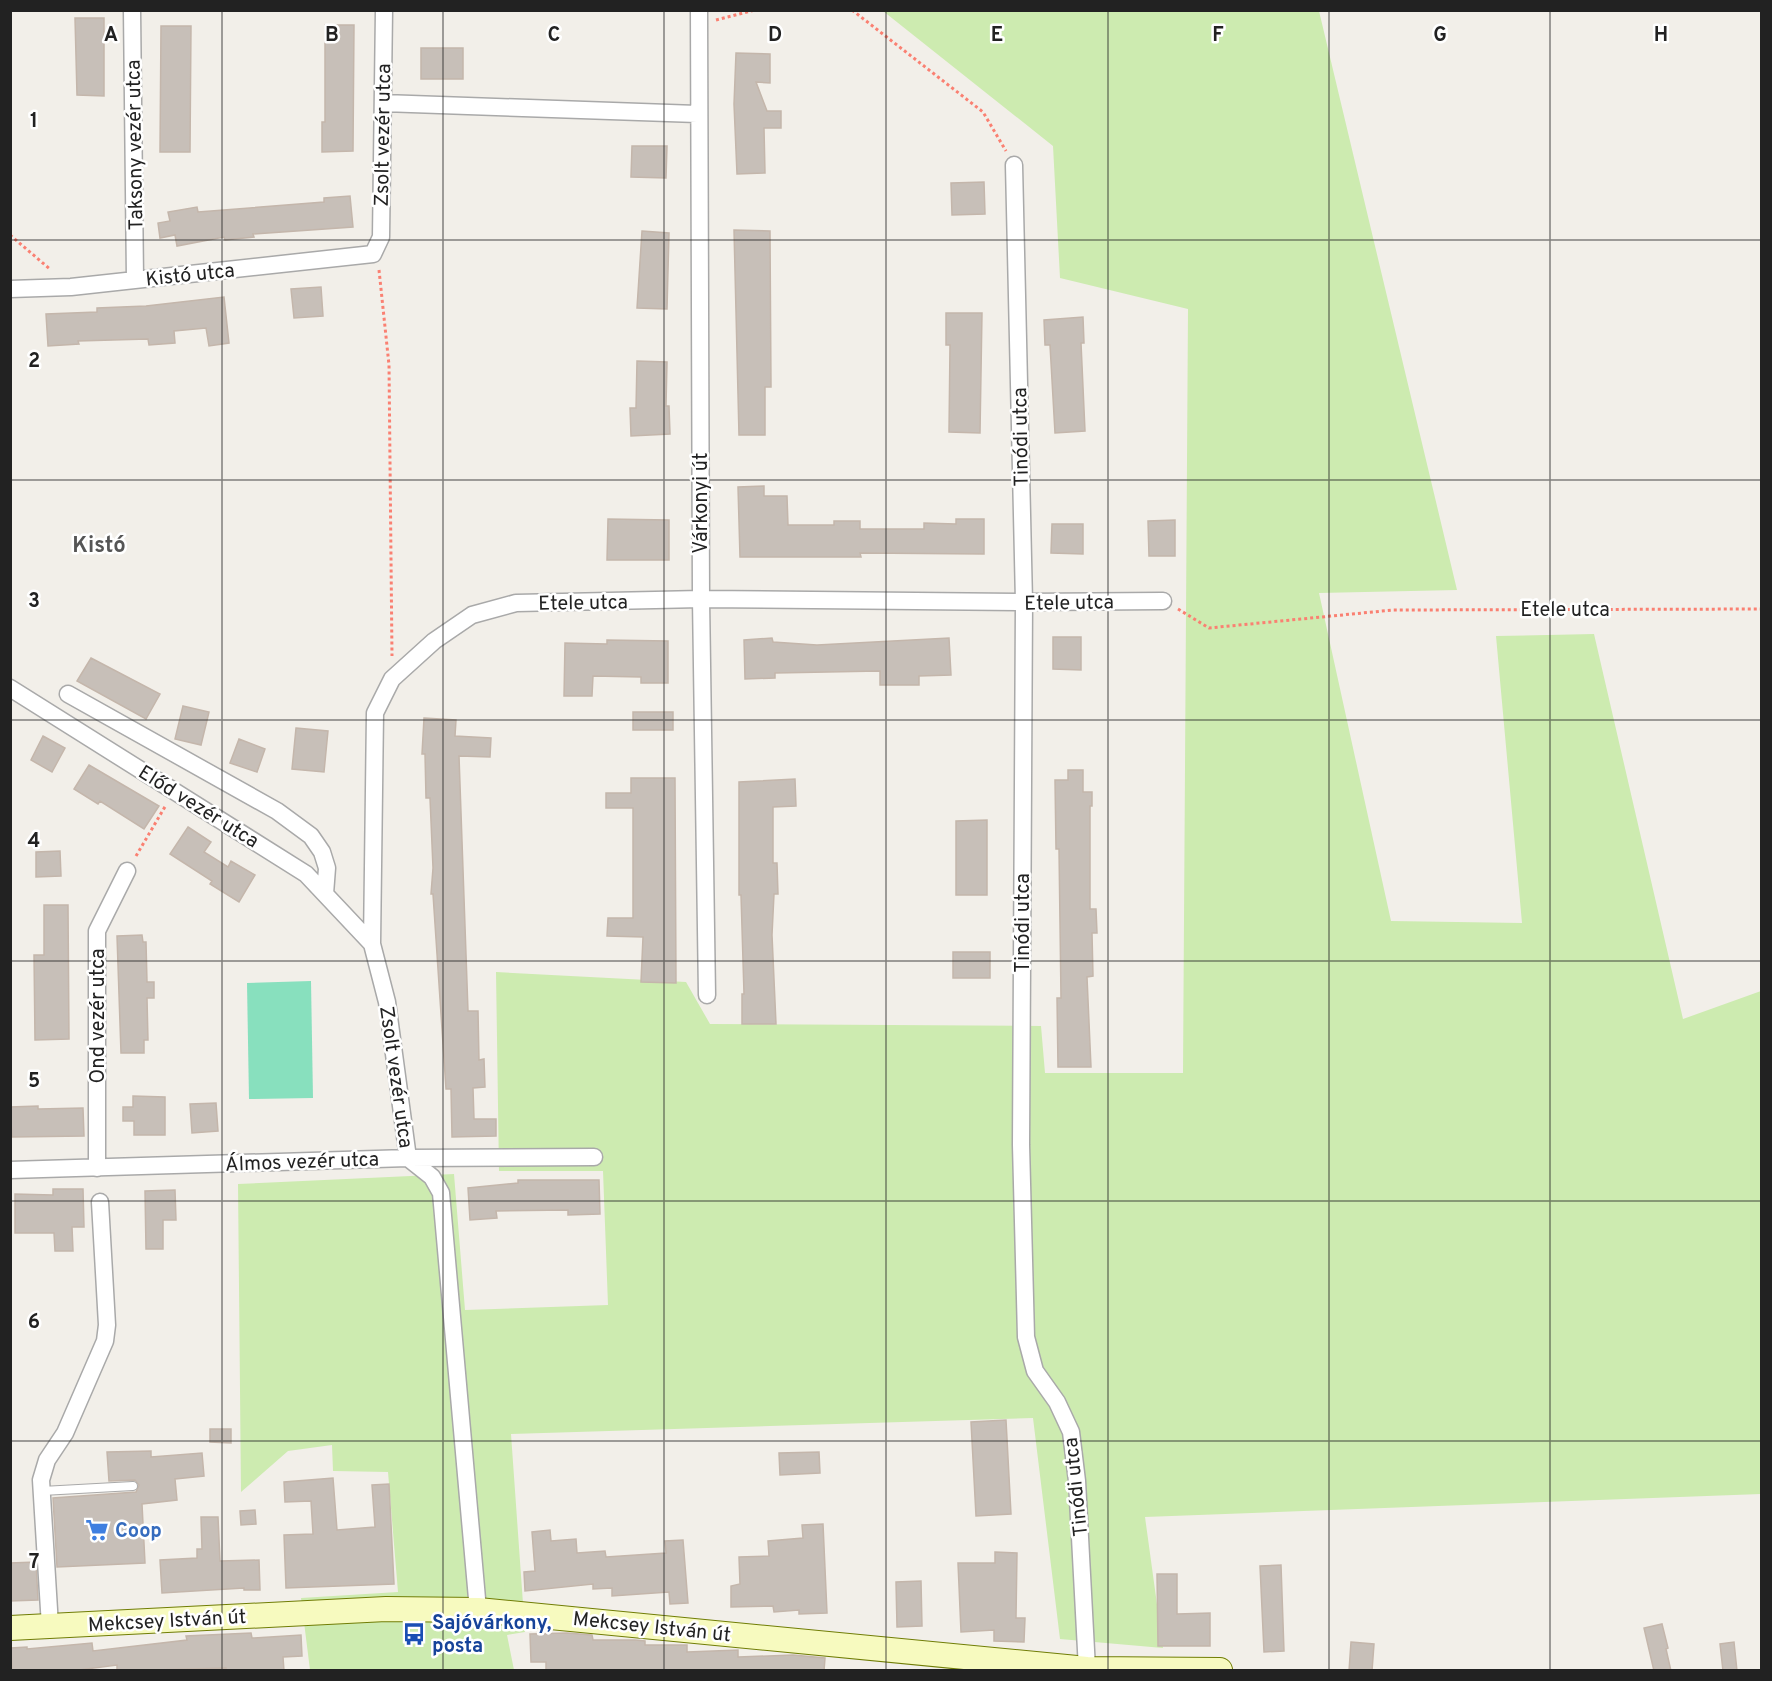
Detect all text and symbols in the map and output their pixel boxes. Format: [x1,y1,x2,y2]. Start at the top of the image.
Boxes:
text: A [104,23,118,49]
text: B [325,23,339,49]
text: C [548,23,560,49]
text: D [768,23,782,49]
text: E [991,23,1003,49]
text: F [1212,23,1224,49]
text: G [1433,23,1447,49]
text: H [1654,23,1668,49]
street label: Taksony vezér utca [122,59,150,230]
street label: Zsolt vezér utca [370,63,398,207]
text: 1 [30,109,38,135]
street label: Kistó utca [144,258,236,294]
text: 2 [28,349,40,375]
street label: Tinódi utca [1008,387,1036,487]
street label: Várkonyi út [689,452,715,554]
district label: Kistó [72,533,126,560]
text: 3 [28,589,40,615]
street label: Etele utca [538,590,628,618]
street label: Etele utca [1024,590,1114,618]
street label: Etele utca [1520,598,1610,624]
street label: Előd vezér utca [133,760,263,855]
text: 4 [28,829,40,855]
street label: Tinódi utca [1011,873,1037,973]
street label: Ond vezér utca [86,949,112,1083]
street label: Zsolt vezér utca [372,1005,418,1150]
text: 5 [28,1069,40,1095]
street label: Álmos vezér utca [225,1145,379,1179]
text: 6 [28,1310,40,1336]
street label: Tinódi utca [1059,1436,1095,1538]
supermarket icon: Coop [84,1517,110,1543]
place label: Coop [115,1519,162,1545]
text: 7 [29,1550,39,1576]
street label: Mekcsey István út [87,1605,247,1639]
street label: Mekcsey István út [572,1607,732,1649]
place label: Sajóvárkony, posta [432,1611,551,1660]
bus stop icon: Sajóvárkony, posta [401,1621,427,1647]

